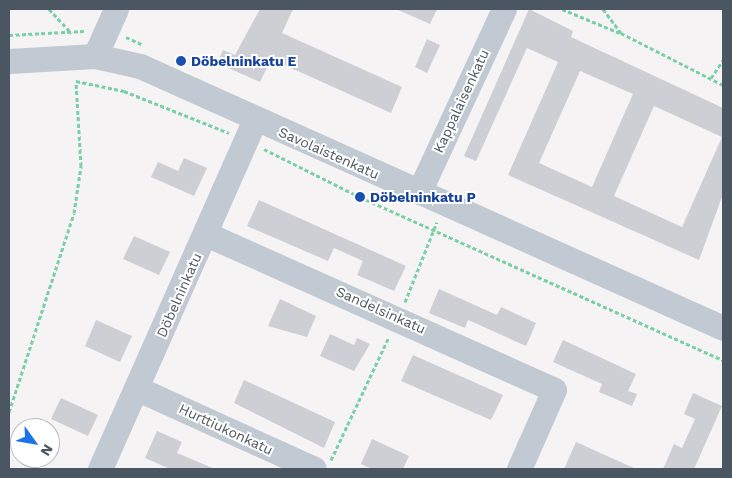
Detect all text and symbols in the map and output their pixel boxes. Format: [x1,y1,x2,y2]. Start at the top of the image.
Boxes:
street label: Kappalaisenkatu [430,47,492,155]
place label: Döbelninkatu E [191,53,296,69]
marker: Döbelninkatu E [175,55,187,67]
street label: Savolaistenkatu [276,123,382,183]
place label: Döbelninkatu P [370,189,476,205]
marker: Döbelninkatu P [354,191,366,203]
street label: Döbelninkatu [153,250,205,340]
street label: Sandelsinkatu [334,283,428,337]
street label: Hurttiukonkatu [176,400,276,458]
north arrow [10,418,60,468]
text: N [37,442,56,459]

